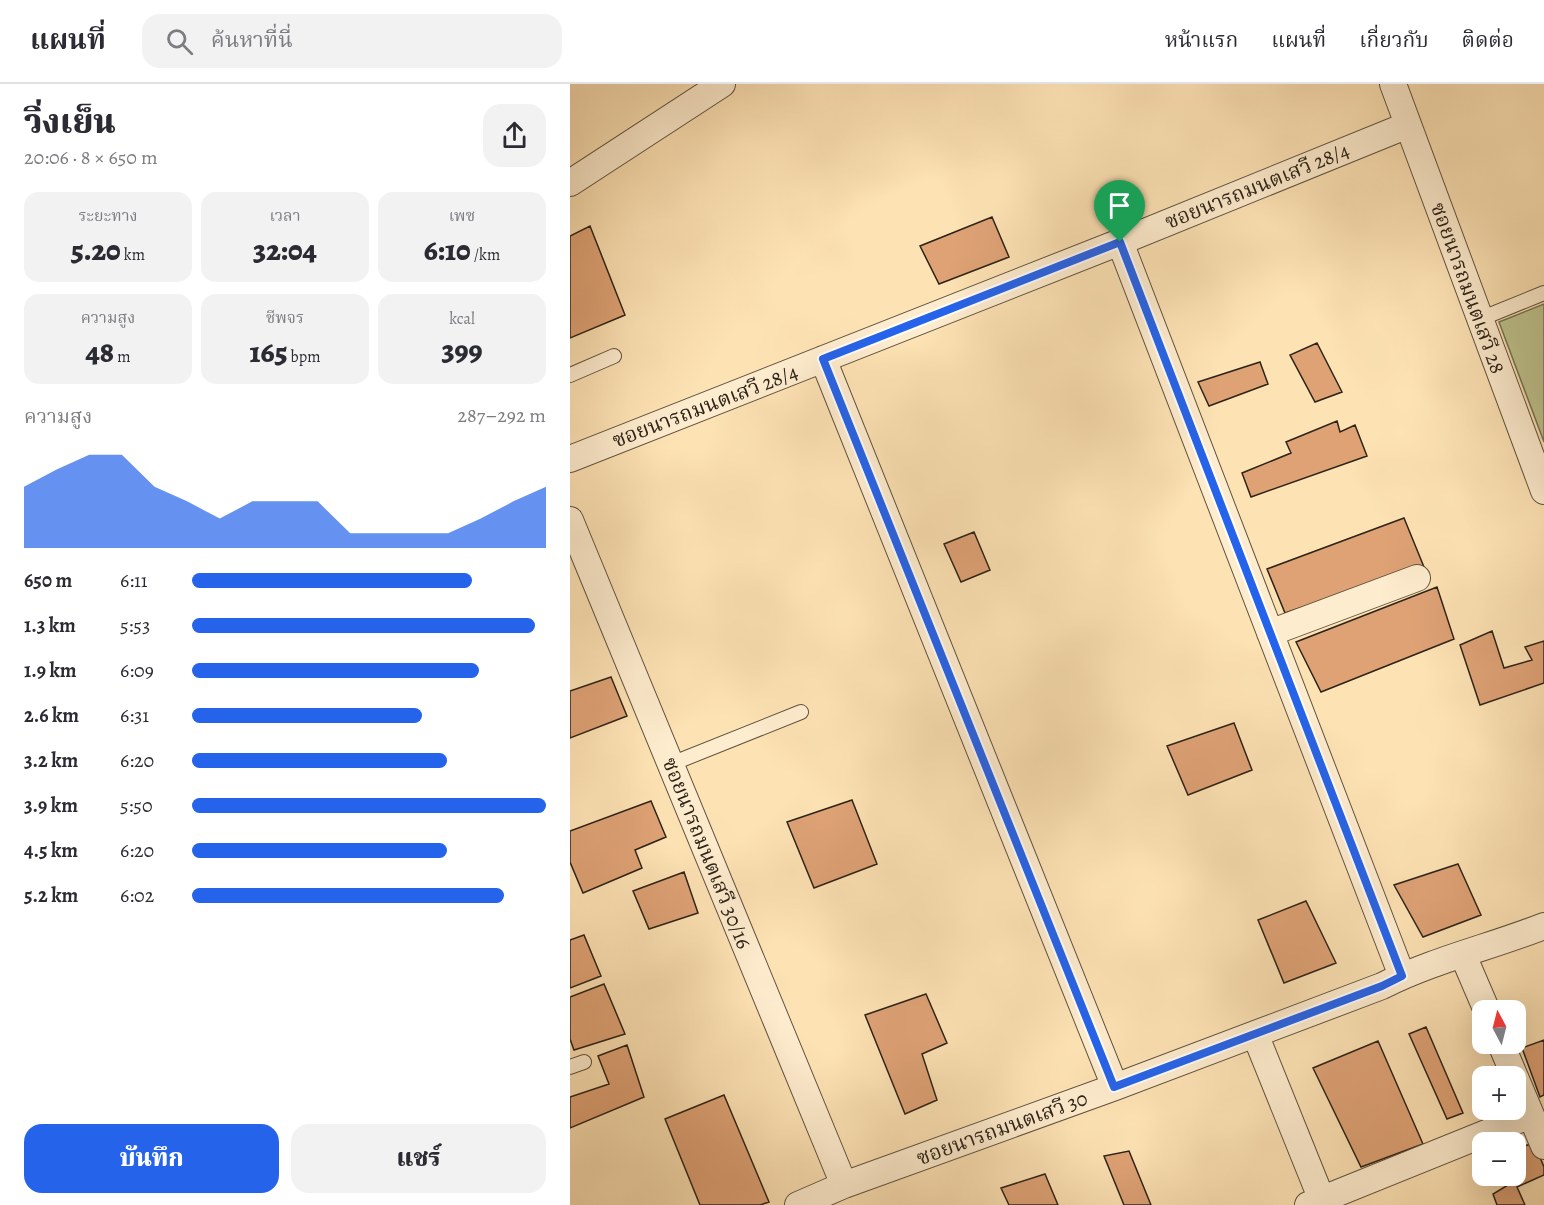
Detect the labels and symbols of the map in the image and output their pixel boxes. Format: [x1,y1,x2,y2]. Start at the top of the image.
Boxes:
street label: ซอยนารถมนตเสวี 28/4 [1161,136,1353,236]
pin [1094,180,1145,242]
street label: ซอยนารถมนตเสวี 28 [1424,198,1512,378]
street label: ซอยนารถมนตเสวี 28/4 [608,358,802,454]
street label: ซอยนารถมนตเสวี 30/16 [656,753,758,953]
north arrow [1472,1000,1526,1054]
street label: ซอยนารถมนตเสวี 30 [913,1084,1091,1172]

